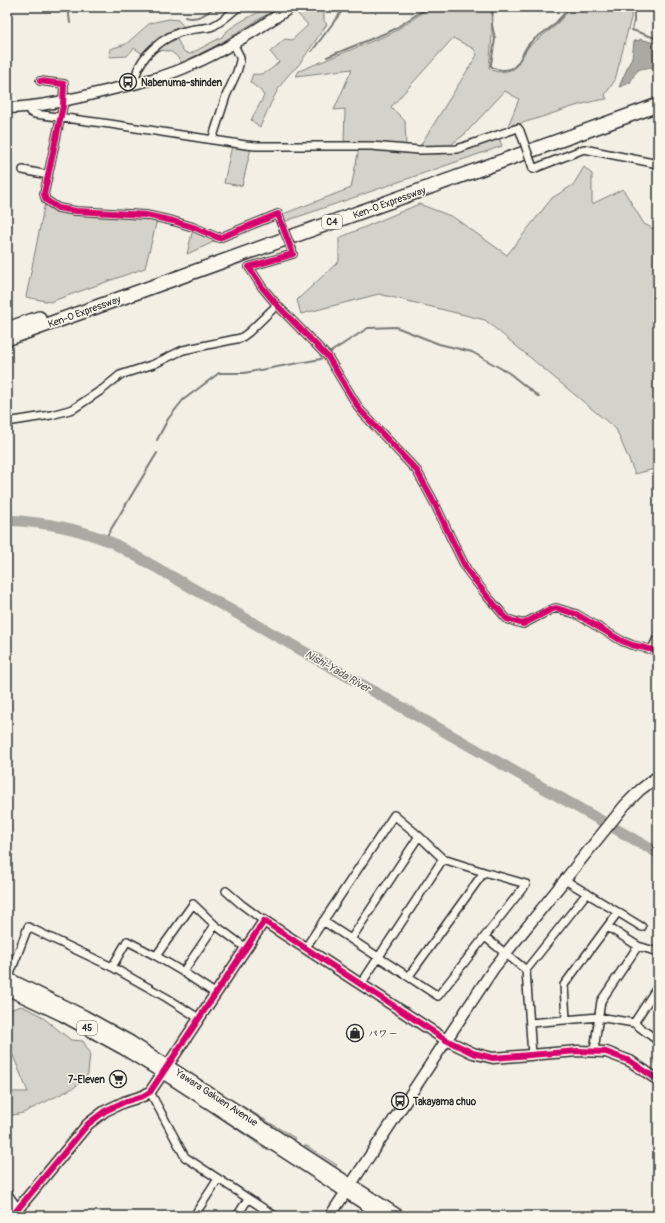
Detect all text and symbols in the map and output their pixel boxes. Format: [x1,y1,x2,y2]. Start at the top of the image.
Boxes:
bus stop icon: Nabenuma-shinden [118,72,138,92]
place label: Nabenuma-shinden [141,77,223,89]
street label: Ken-O Expressway [351,184,428,222]
road number: C4 [322,215,342,229]
street label: Ken-O Expressway [46,293,123,331]
water label: Nishi-Yada River [303,648,374,696]
road number: 45 [77,1021,97,1035]
shop icon: パワー [345,1023,365,1043]
place label: パワー [368,1028,398,1040]
street label: Yawara Gakuen Avenue [172,1066,260,1129]
supermarket icon: 7-Eleven [108,1069,128,1089]
place label: 7-Eleven [68,1074,105,1086]
bus stop icon: Takayama chuo [390,1091,410,1111]
place label: Takayama chuo [412,1096,477,1108]

